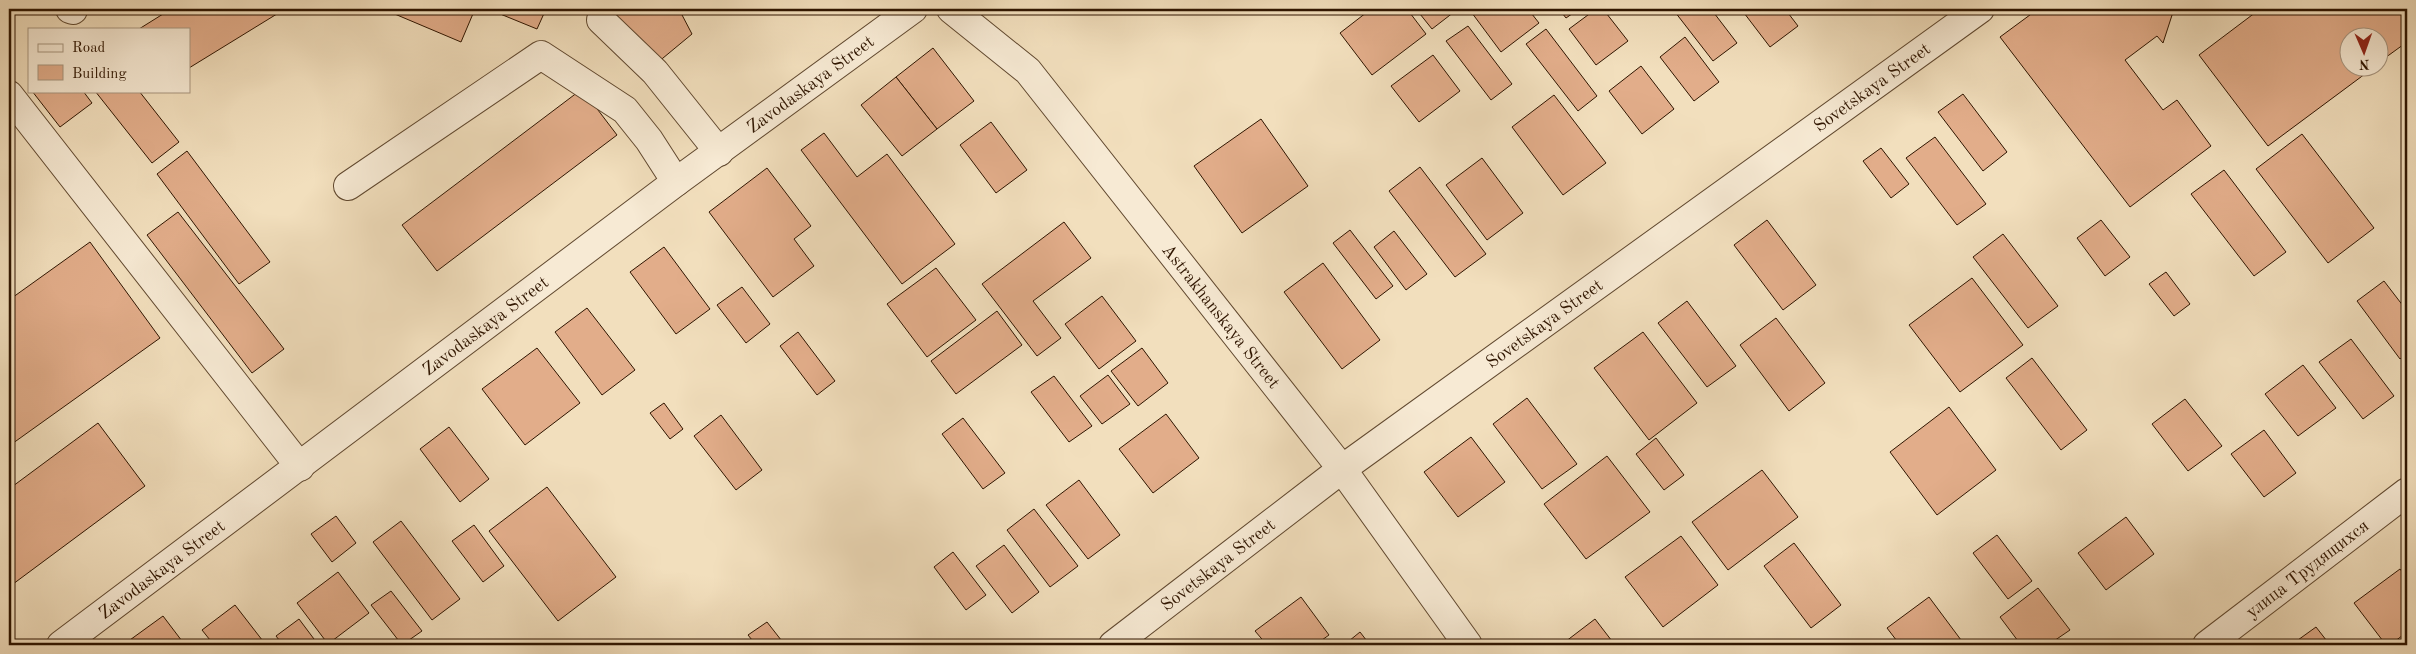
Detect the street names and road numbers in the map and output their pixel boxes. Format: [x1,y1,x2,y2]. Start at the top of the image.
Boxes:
street label: Zavodaskaya Street [744,33,878,137]
street label: Sovetskaya Street [1811,40,1934,136]
street label: Astrakhanskaya Street [1158,241,1283,392]
street label: Zavodaskaya Street [419,273,552,379]
street label: Sovetskaya Street [1483,276,1606,372]
street label: Sovetskaya Street [1158,516,1279,615]
street label: Zavodaskaya Street [96,517,229,623]
street label: улица Трудящихся [2243,517,2372,622]

